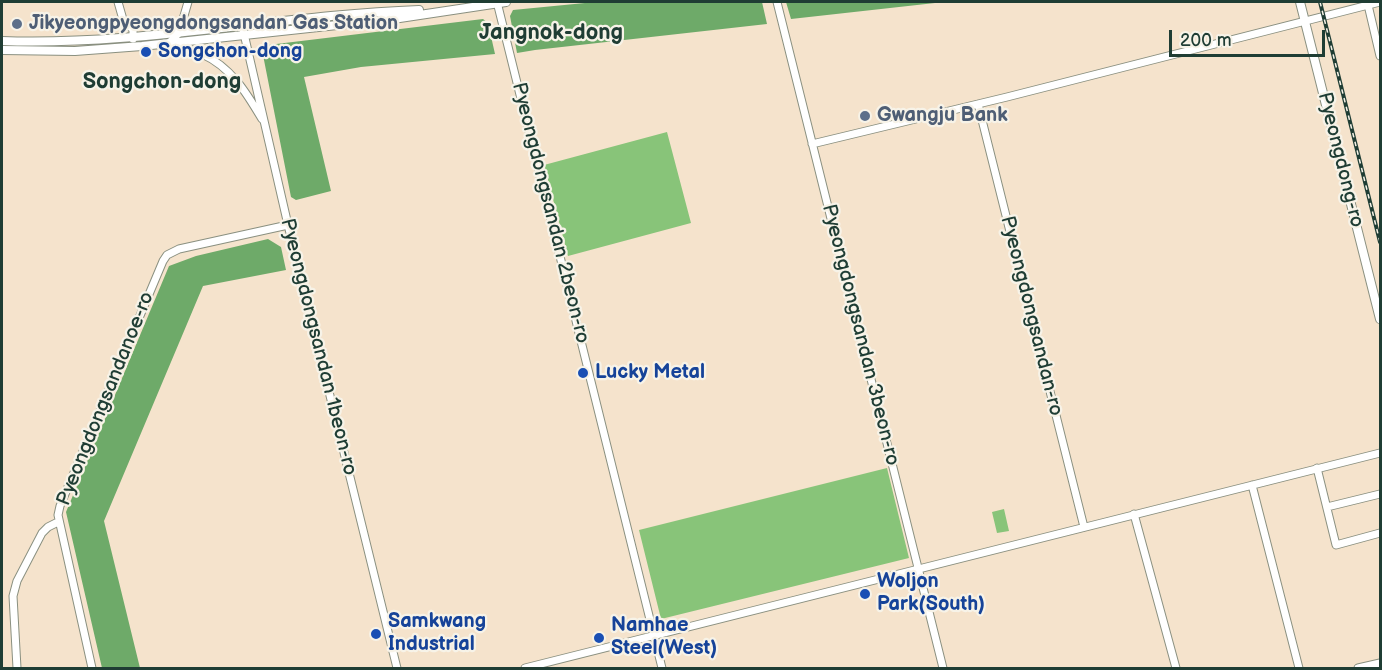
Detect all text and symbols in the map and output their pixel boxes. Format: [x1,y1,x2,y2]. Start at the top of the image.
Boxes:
place label: Jikyeongpyeongdongsandan Gas Station [29,12,398,36]
marker: Jikyeongpyeongdongsandan Gas Station [10,17,24,31]
scale bar [1172,18,1328,56]
district label: Jangnok-dong [479,20,623,46]
text: 200 m [1180,30,1232,51]
place label: Songchon-dong [158,40,302,64]
marker: Songchon-dong [139,45,153,59]
district label: Songchon-dong [83,69,241,95]
street label: Pyeongdongsandan 2beon-ro [506,80,594,346]
street label: Pyeongdong-ro [1312,90,1368,230]
place label: Gwangju Bank [877,104,1008,128]
marker: Gwangju Bank [858,109,872,123]
street label: Pyeongdongsandan 3beon-ro [816,202,904,468]
street label: Pyeongdongsandan-ro [995,214,1067,418]
street label: Pyeongdongsandan 1beon-ro [274,216,362,478]
street label: Pyeongdongsandanoe-ro [52,289,160,509]
place label: Lucky Metal [595,361,705,385]
marker: Lucky Metal [576,366,590,380]
place label: Woljon Park(South) [877,570,985,617]
marker: Woljon Park(South) [858,587,872,601]
place label: Samkwang Industrial [388,610,486,657]
place label: Namhae Steel(West) [611,614,717,661]
marker: Samkwang Industrial [369,627,383,641]
marker: Namhae Steel(West) [592,631,606,645]

